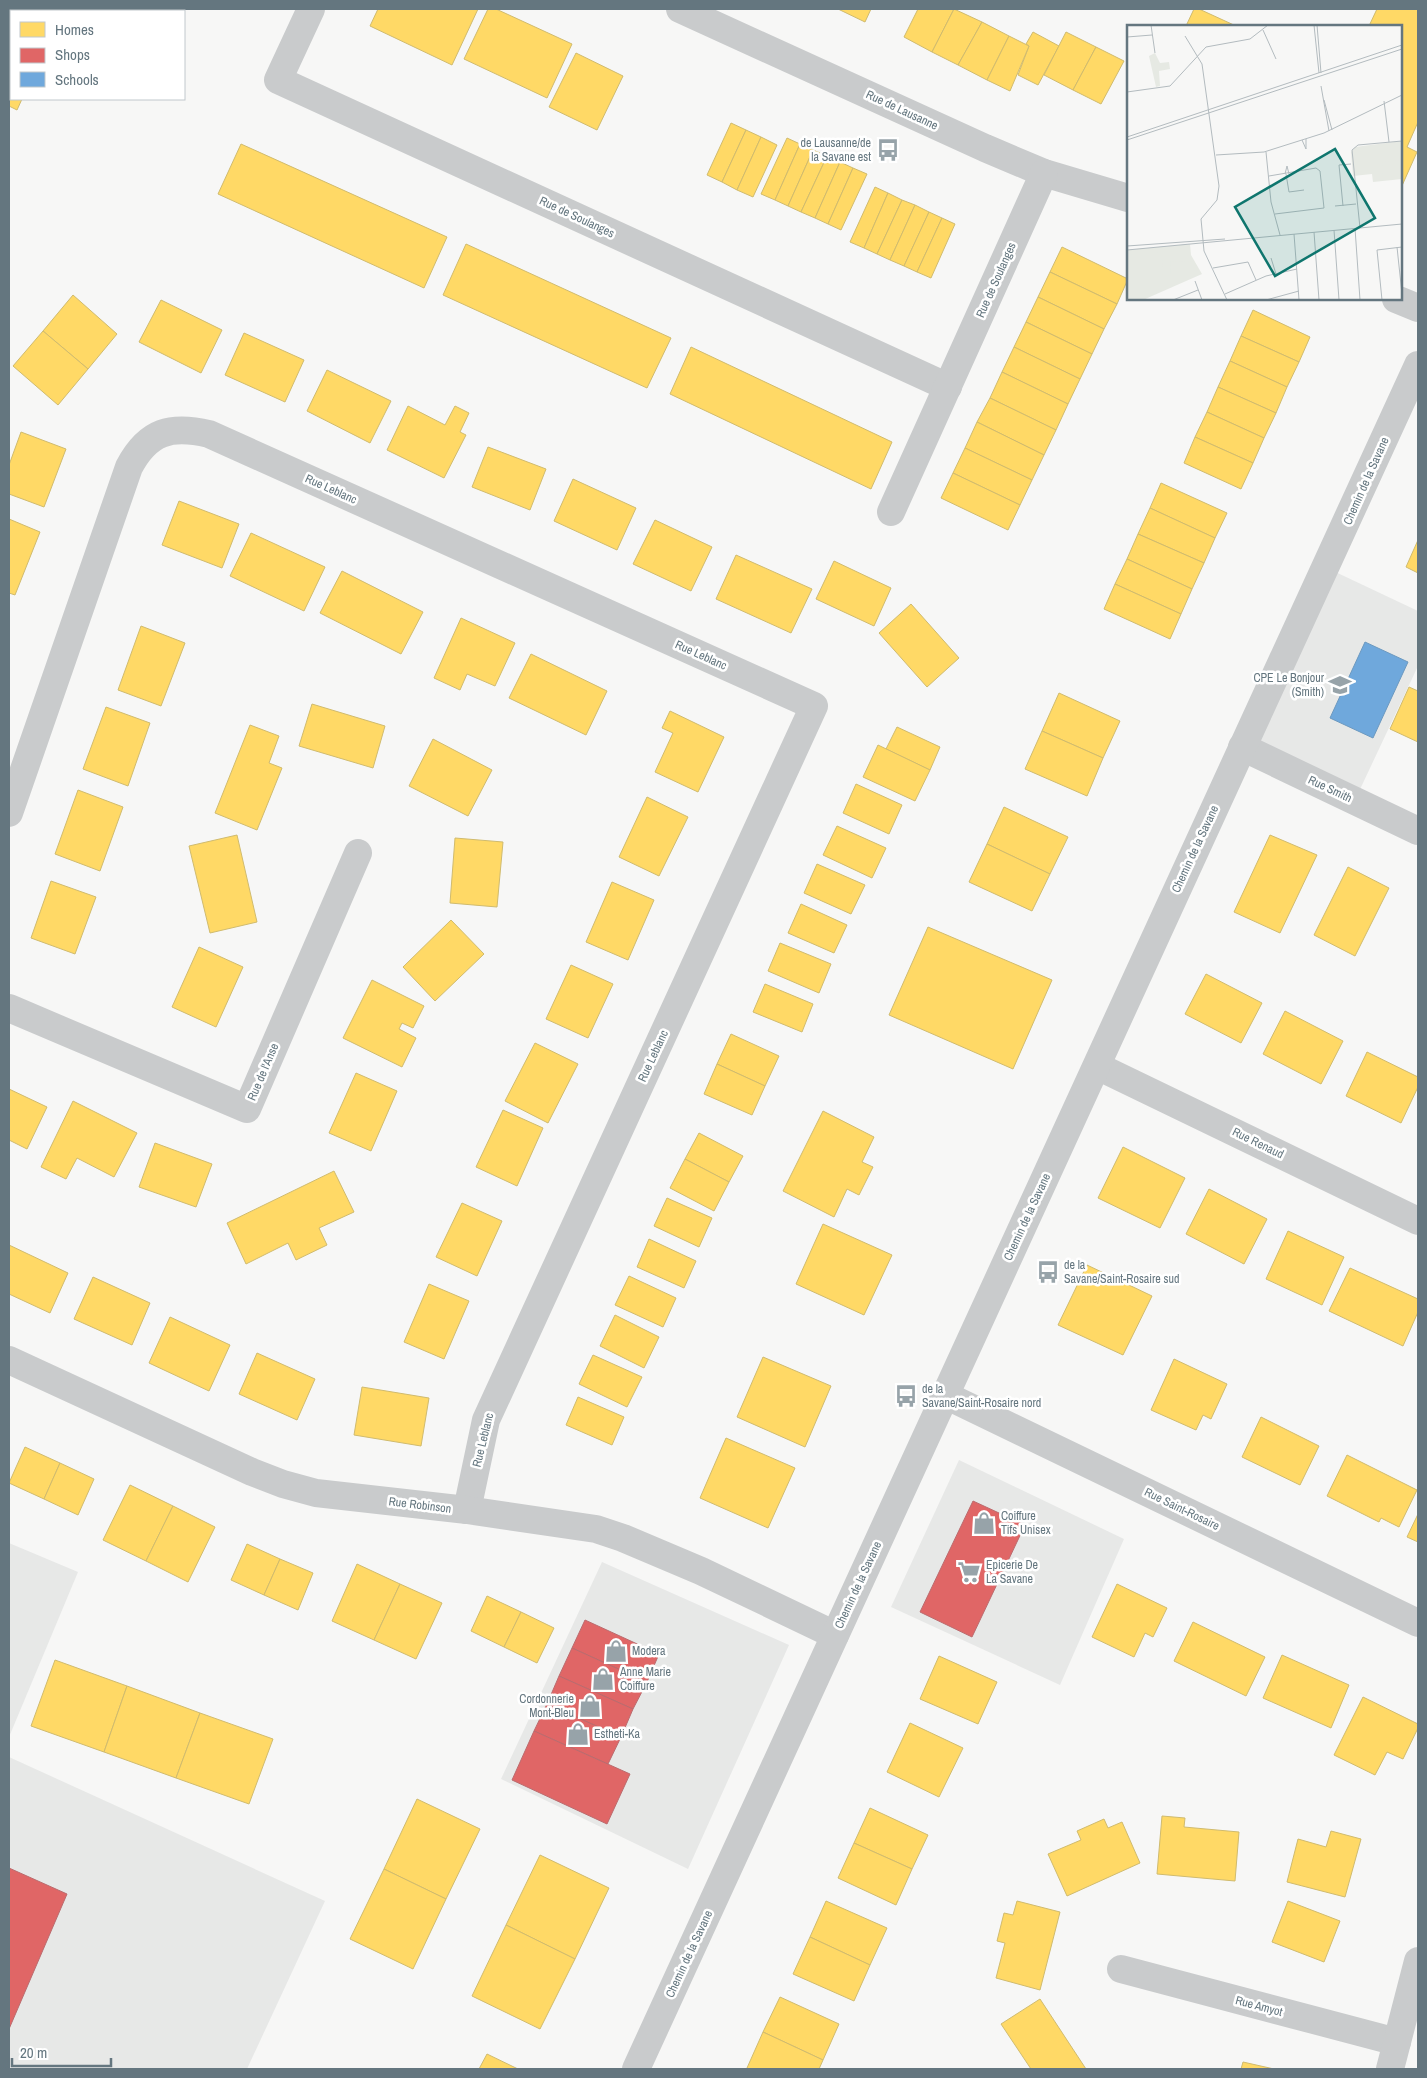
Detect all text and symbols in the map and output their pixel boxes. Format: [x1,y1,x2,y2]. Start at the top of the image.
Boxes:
legend [10,10,185,100]
text: Homes [55,19,94,40]
inset map [1127,25,1402,300]
text: Shops [55,44,90,65]
text: Schools [55,69,99,90]
street label: Rue de Lausanne [863,86,941,134]
place label: de Lausanne/de la Savane est [800,135,871,165]
bus stop icon: de Lausanne/de la Savane est [875,137,901,163]
street label: Rue de Soulanges [537,193,617,241]
street label: Rue de Soulanges [972,240,1020,320]
street label: Chemin de la Savane [1339,435,1393,527]
street label: Rue Leblanc [303,470,360,508]
street label: Rue Leblanc [673,636,730,674]
place label: CPE Le Bonjour (Smith) [1253,670,1325,700]
school or university icon: CPE Le Bonjour (Smith) [1327,672,1353,698]
street label: Rue Smith [1306,772,1354,806]
street label: Chemin de la Savane [1168,803,1222,895]
street label: Rue Leblanc [634,1028,672,1084]
street label: Rue de l'Anse [244,1041,282,1103]
street label: Rue Renaud [1230,1124,1286,1162]
street label: Chemin de la Savane [1000,1171,1054,1263]
place label: de la Savane/Saint-Rosaire sud [1064,1257,1179,1287]
bus stop icon: de la Savane/Saint-Rosaire sud [1035,1259,1061,1285]
place label: de la Savane/Saint-Rosaire nord [922,1381,1041,1411]
bus stop icon: de la Savane/Saint-Rosaire nord [893,1383,919,1409]
street label: Rue Leblanc [469,1411,497,1469]
street label: Rue Saint-Rosaire [1142,1484,1222,1534]
street label: Rue Robinson [388,1493,452,1517]
place label: Coiffure Tifs Unisex [1001,1508,1051,1538]
shop icon: Coiffure Tifs Unisex [971,1510,997,1536]
street label: Chemin de la Savane [831,1539,885,1631]
place label: Epicerie De La Savane [986,1557,1038,1587]
supermarket icon: Epicerie De La Savane [956,1559,982,1585]
shop icon: Modera [603,1638,629,1664]
place label: Modera [632,1643,666,1659]
place label: Anne Marie Coiffure [619,1664,671,1694]
shop icon: Anne Marie Coiffure [590,1666,616,1692]
place label: Cordonnerie Mont-Bleu [519,1691,574,1721]
shop icon: Cordonnerie Mont-Bleu [577,1693,603,1719]
shop icon: Estheti-Ka [565,1721,591,1747]
place label: Estheti-Ka [594,1726,640,1742]
street label: Chemin de la Savane [662,1908,716,2000]
street label: Rue Amyot [1234,1992,1285,2020]
scale bar [12,2036,111,2068]
text: 20 m [20,2042,47,2063]

